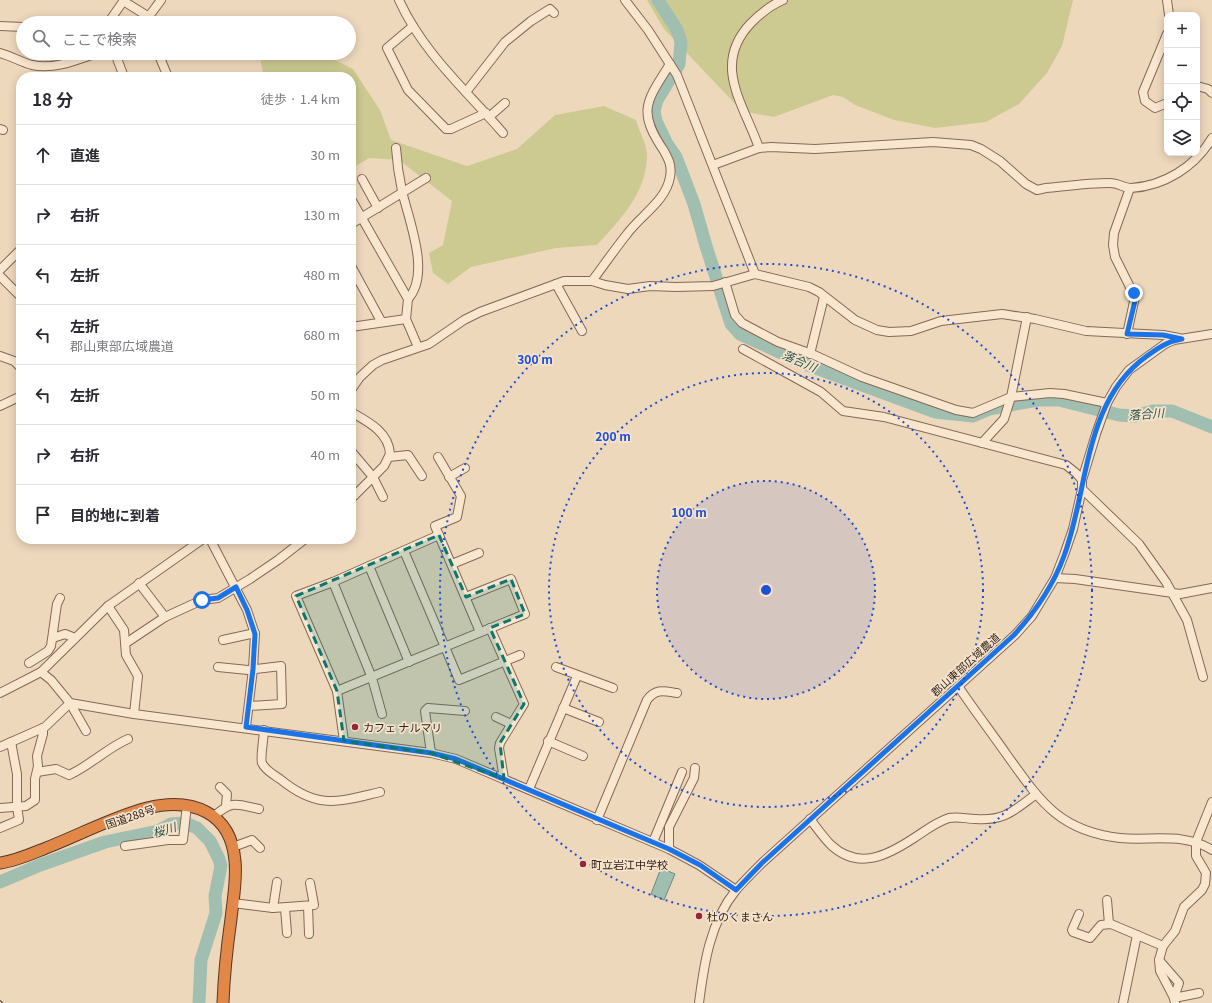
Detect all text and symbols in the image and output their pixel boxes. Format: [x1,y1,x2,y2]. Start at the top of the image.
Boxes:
map controls [1164,12,1200,156]
button: + [1164,12,1200,48]
search box [16,16,356,60]
icon: search [30,27,52,49]
text: ここで検索 [62,28,137,49]
button: − [1164,48,1200,84]
button: locate [1164,84,1200,120]
text: 18 分 [32,86,73,111]
text: 徒歩 · 1.4 km [261,89,340,108]
button: layers [1164,120,1200,156]
icon: ahead [32,144,54,166]
text: 直進 [70,144,100,165]
text: 30 m [311,145,340,164]
icon: right [32,204,54,226]
text: 右折 [70,204,100,225]
text: 130 m [303,205,340,224]
icon: left [32,264,54,286]
text: 左折 [70,264,100,285]
text: 480 m [303,265,340,284]
route end [1125,284,1143,302]
text: 左折 [70,315,100,336]
icon: left [32,324,54,346]
text: 680 m [303,325,340,344]
text: 郡山東部広域農道 [70,336,174,355]
water label: 落合川 [780,345,822,376]
text: 300 m [517,350,553,367]
icon: left [32,384,54,406]
text: 左折 [70,384,100,405]
text: 50 m [311,385,340,404]
water label: 落合川 [1127,403,1167,423]
text: 200 m [595,427,631,444]
icon: right [32,444,54,466]
text: 右折 [70,444,100,465]
text: 40 m [311,445,340,464]
text: 100 m [671,503,707,520]
icon: arrive [32,504,54,526]
text: 目的地に到着 [70,504,160,525]
centre of rings [759,583,773,597]
route start [193,591,211,609]
street label: 郡山東部広域農道 [927,629,1003,699]
place label: カフェ ナルマリ [363,719,442,735]
marker: カフェ ナルマリ [350,722,360,732]
street label: 国道288号 [103,800,157,832]
water label: 桜川 [150,817,180,841]
place label: 町立岩江中学校 [591,856,668,872]
marker: 町立岩江中学校 [578,859,588,869]
place label: 杜のくまさん [707,908,773,924]
marker: 杜のくまさん [694,911,704,921]

